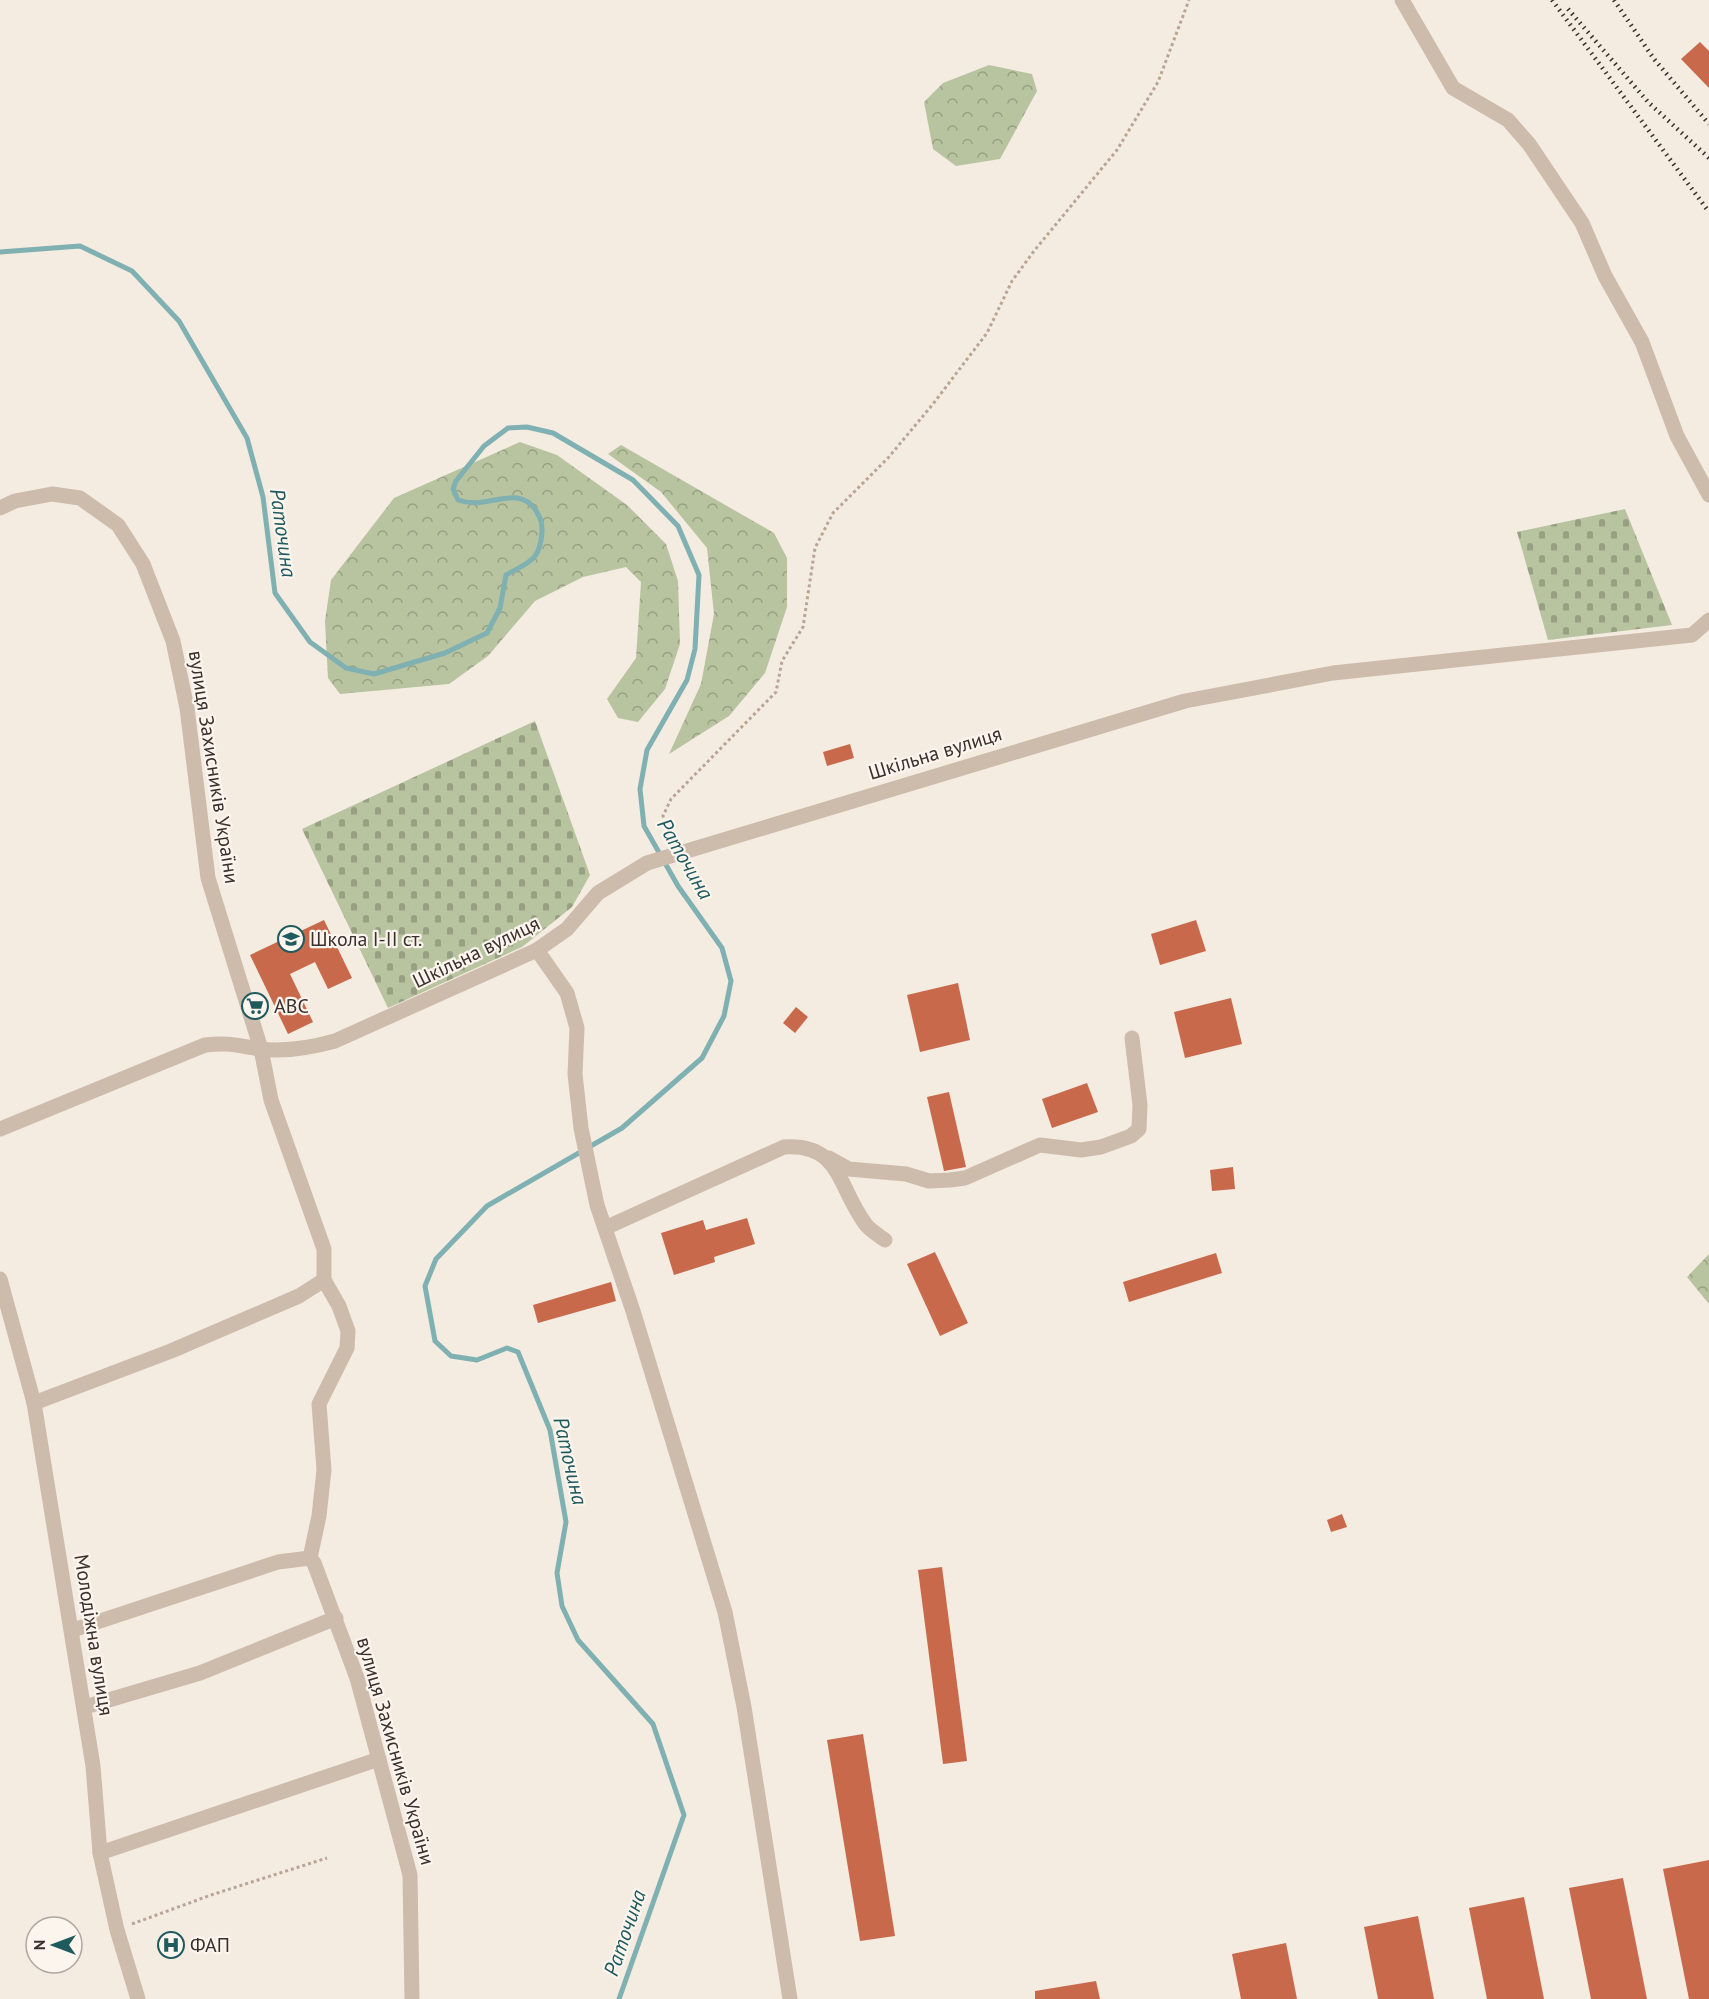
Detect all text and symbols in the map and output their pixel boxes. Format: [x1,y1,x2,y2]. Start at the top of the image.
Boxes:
water label: Раточина [264,487,303,580]
street label: вулиця Захисників України [183,649,245,885]
street label: Шкільна вулиця [865,720,1005,786]
water label: Раточина [651,813,720,905]
street label: Шкільна вулиця [408,910,544,994]
school or university icon: Школа І-ІІ ст. [276,924,306,954]
place label: Школа І-ІІ ст. [310,926,422,952]
supermarket icon: ABC [240,991,270,1021]
place label: ABC [274,993,309,1019]
water label: Раточина [547,1414,594,1508]
street label: Молодіжна вулиця [68,1552,120,1718]
street label: вулиця Захисників України [351,1634,441,1868]
water label: Раточина [597,1886,652,1979]
north arrow [24,1915,84,1975]
hospital icon: ФАП [156,1930,186,1960]
place label: ФАП [190,1932,230,1958]
text: N [29,1940,49,1950]

